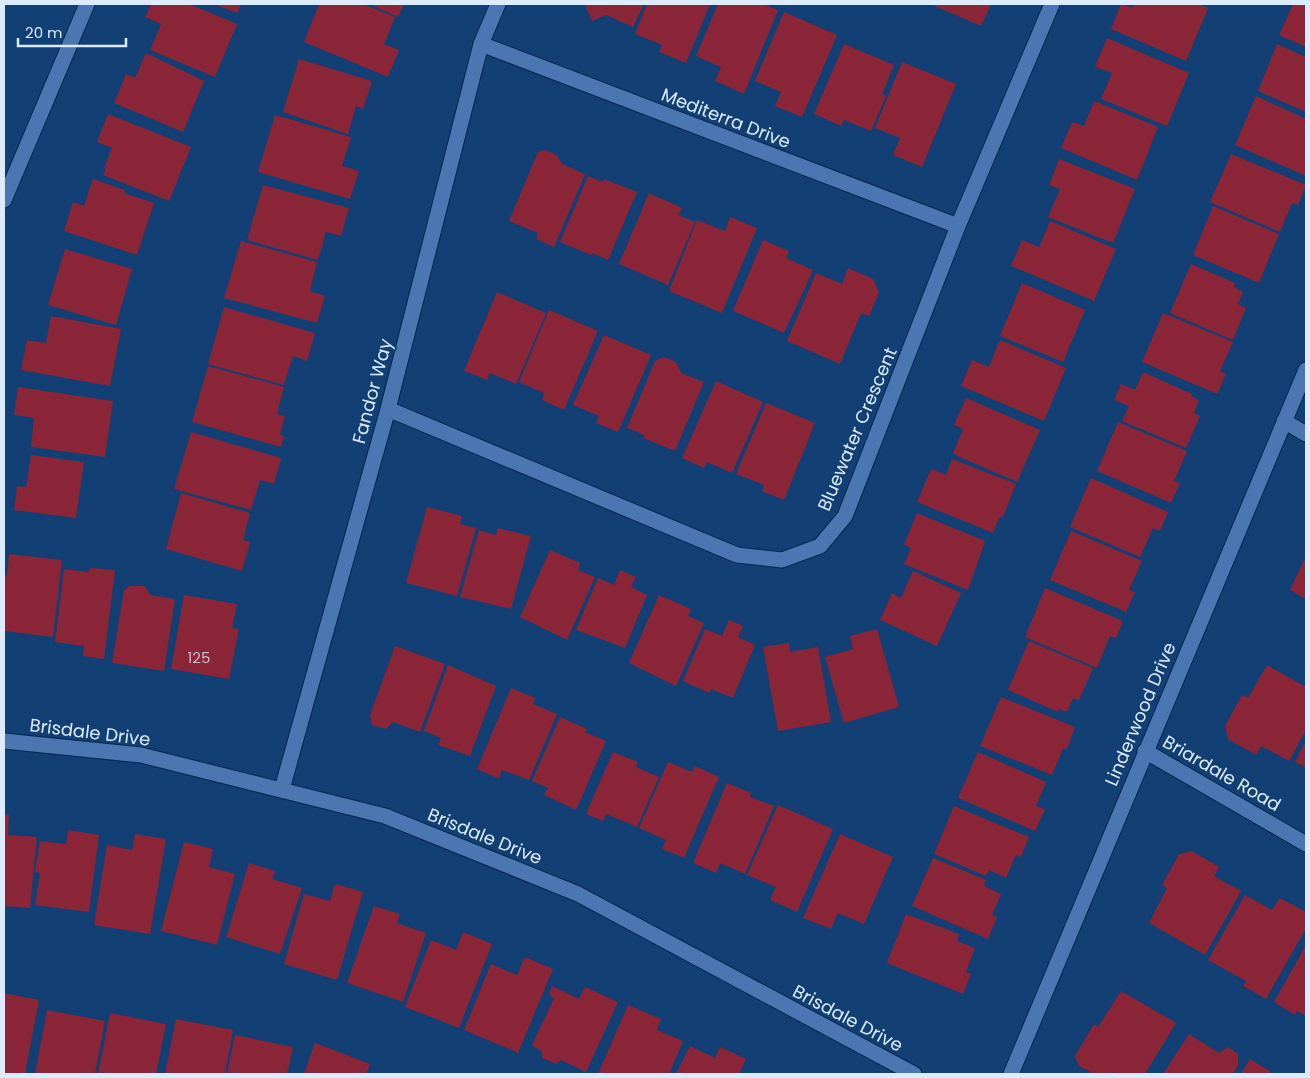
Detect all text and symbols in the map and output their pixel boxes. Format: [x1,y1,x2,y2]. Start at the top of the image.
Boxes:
scale bar [18,15,125,47]
text: 20 m [25,22,63,43]
street label: Mediterra Drive [658,82,794,154]
street label: Fandor Way [346,336,398,446]
street label: Bluewater Crescent [811,343,903,515]
street label: Linderwood Drive [1098,638,1182,790]
house number: 125 [188,647,210,668]
street label: Brisdale Drive [28,712,152,752]
street label: Briardale Road [1158,729,1286,817]
street label: Brisdale Drive [424,802,546,870]
street label: Brisdale Drive [789,978,907,1058]

